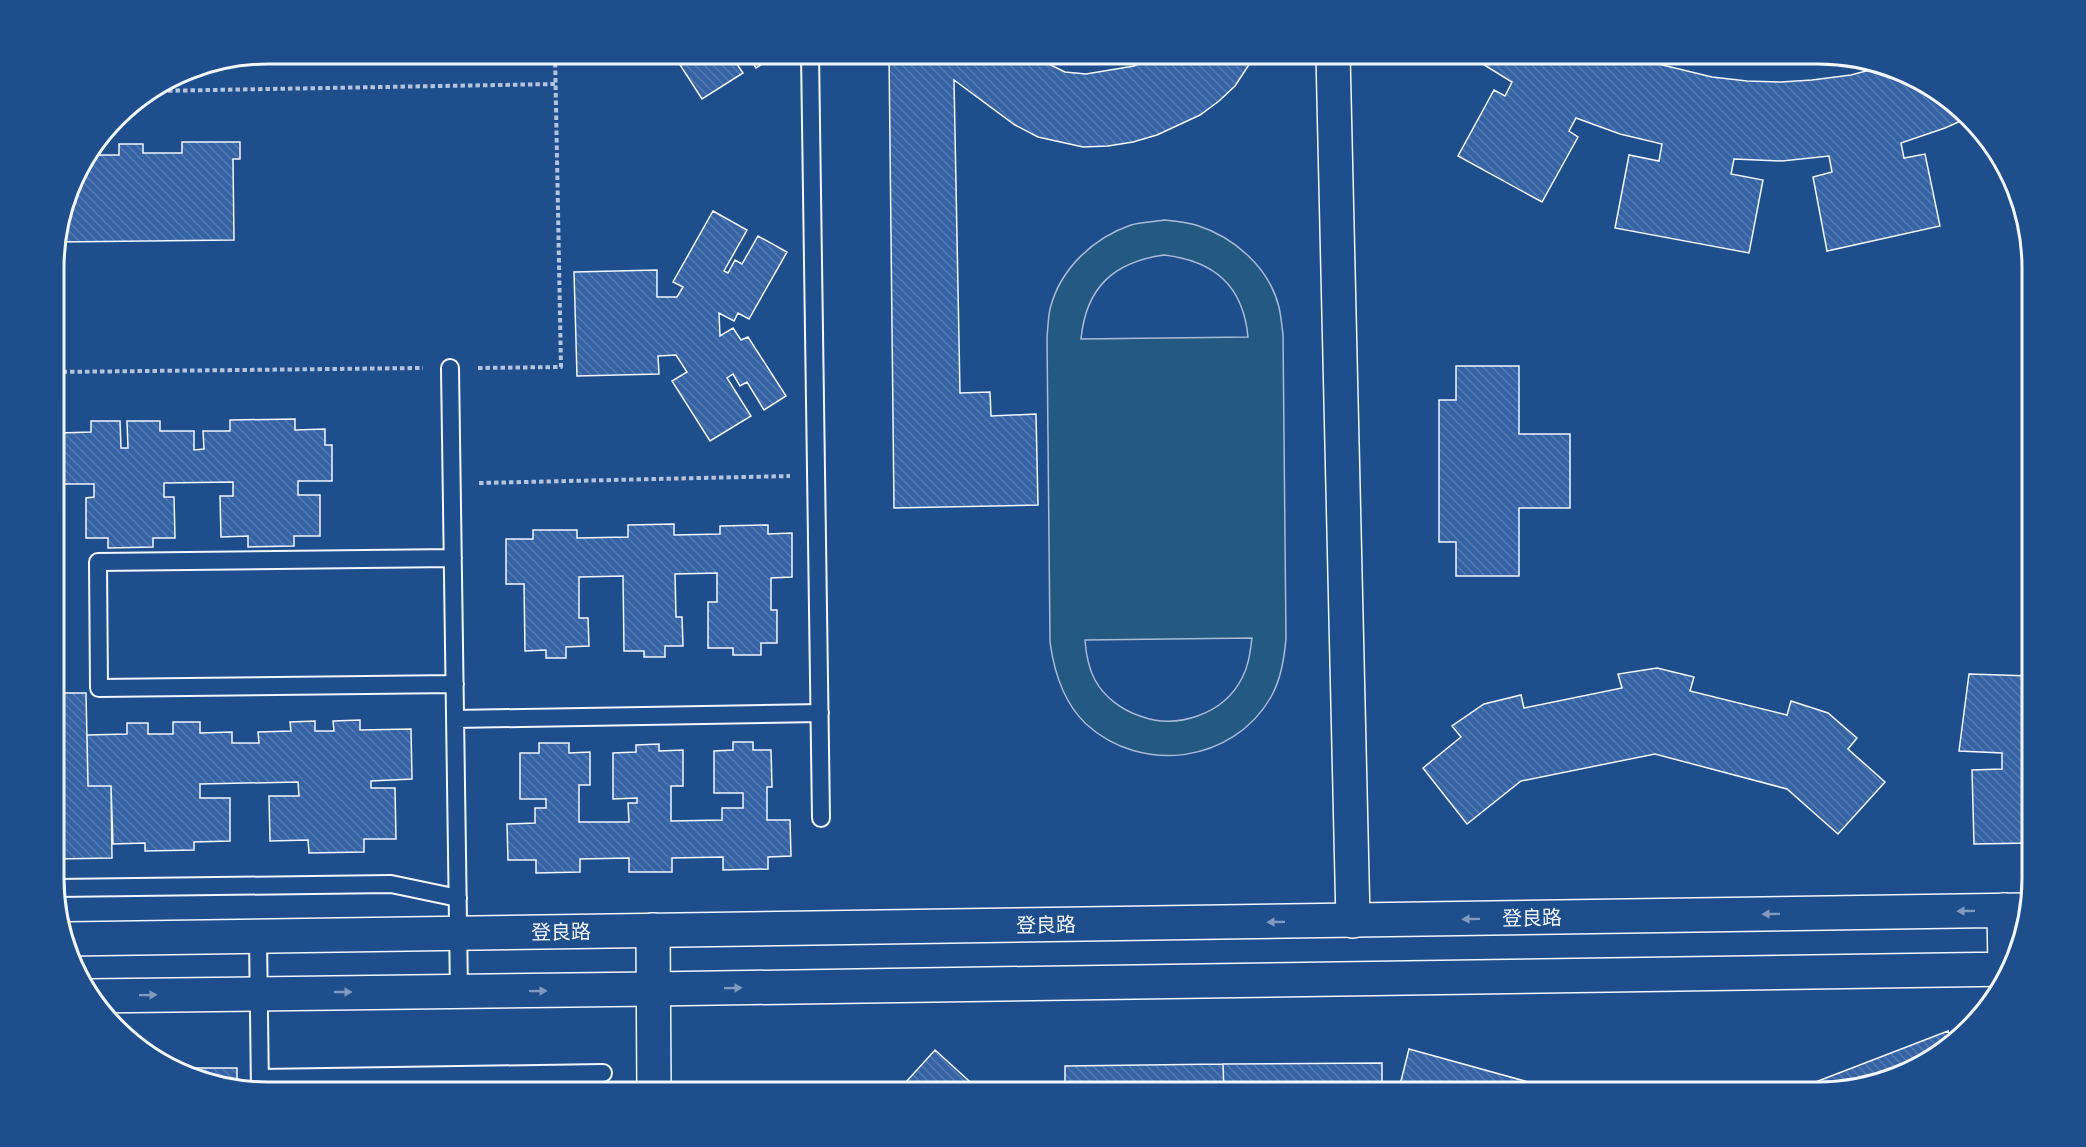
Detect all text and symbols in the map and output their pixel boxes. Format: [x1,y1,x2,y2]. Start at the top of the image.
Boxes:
street label: 登良路 [1502,905,1562,931]
one-way arrow [1957,906,1976,916]
one-way arrow [1762,909,1781,919]
street label: 登良路 [1016,912,1076,938]
one-way arrow [1462,914,1481,924]
one-way arrow [1267,917,1286,927]
street label: 登良路 [531,919,591,945]
one-way arrow [723,983,742,993]
one-way arrow [528,986,547,996]
one-way arrow [333,988,352,997]
one-way arrow [138,990,157,1000]

